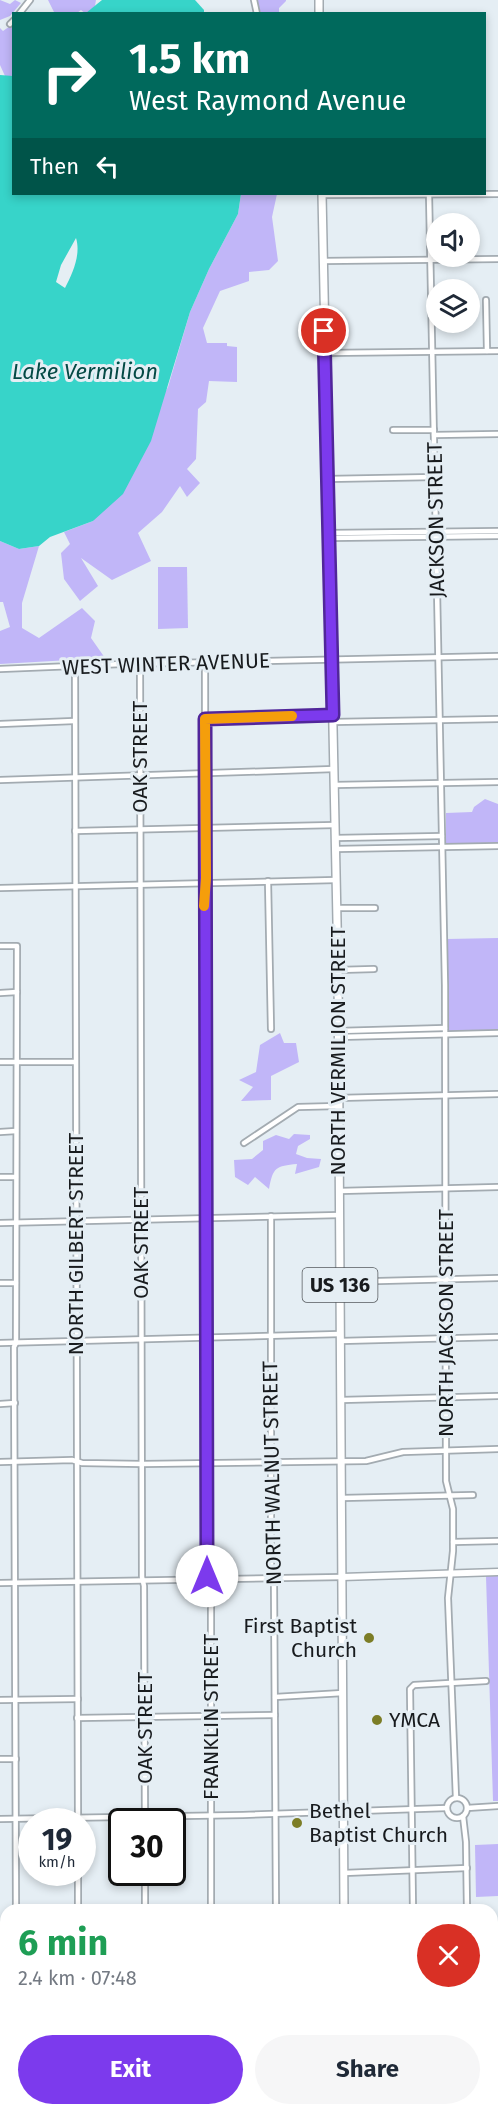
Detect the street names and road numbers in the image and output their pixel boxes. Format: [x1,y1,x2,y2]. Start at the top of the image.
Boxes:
street label: JACKSON STREET [422,442,450,598]
street label: WEST WINTER AVENUE [62,647,270,681]
street label: OAK STREET [127,701,153,813]
street label: NORTH VERMILION STREET [325,926,351,1175]
street label: NORTH GILBERT STREET [63,1133,89,1355]
street label: OAK STREET [128,1187,154,1299]
street label: NORTH JACKSON STREET [433,1209,459,1437]
road number: US 136 [302,1268,378,1302]
street label: NORTH WALNUT STREET [257,1361,287,1585]
street label: FRANKLIN STREET [198,1634,224,1800]
street label: OAK STREET [132,1672,158,1784]

